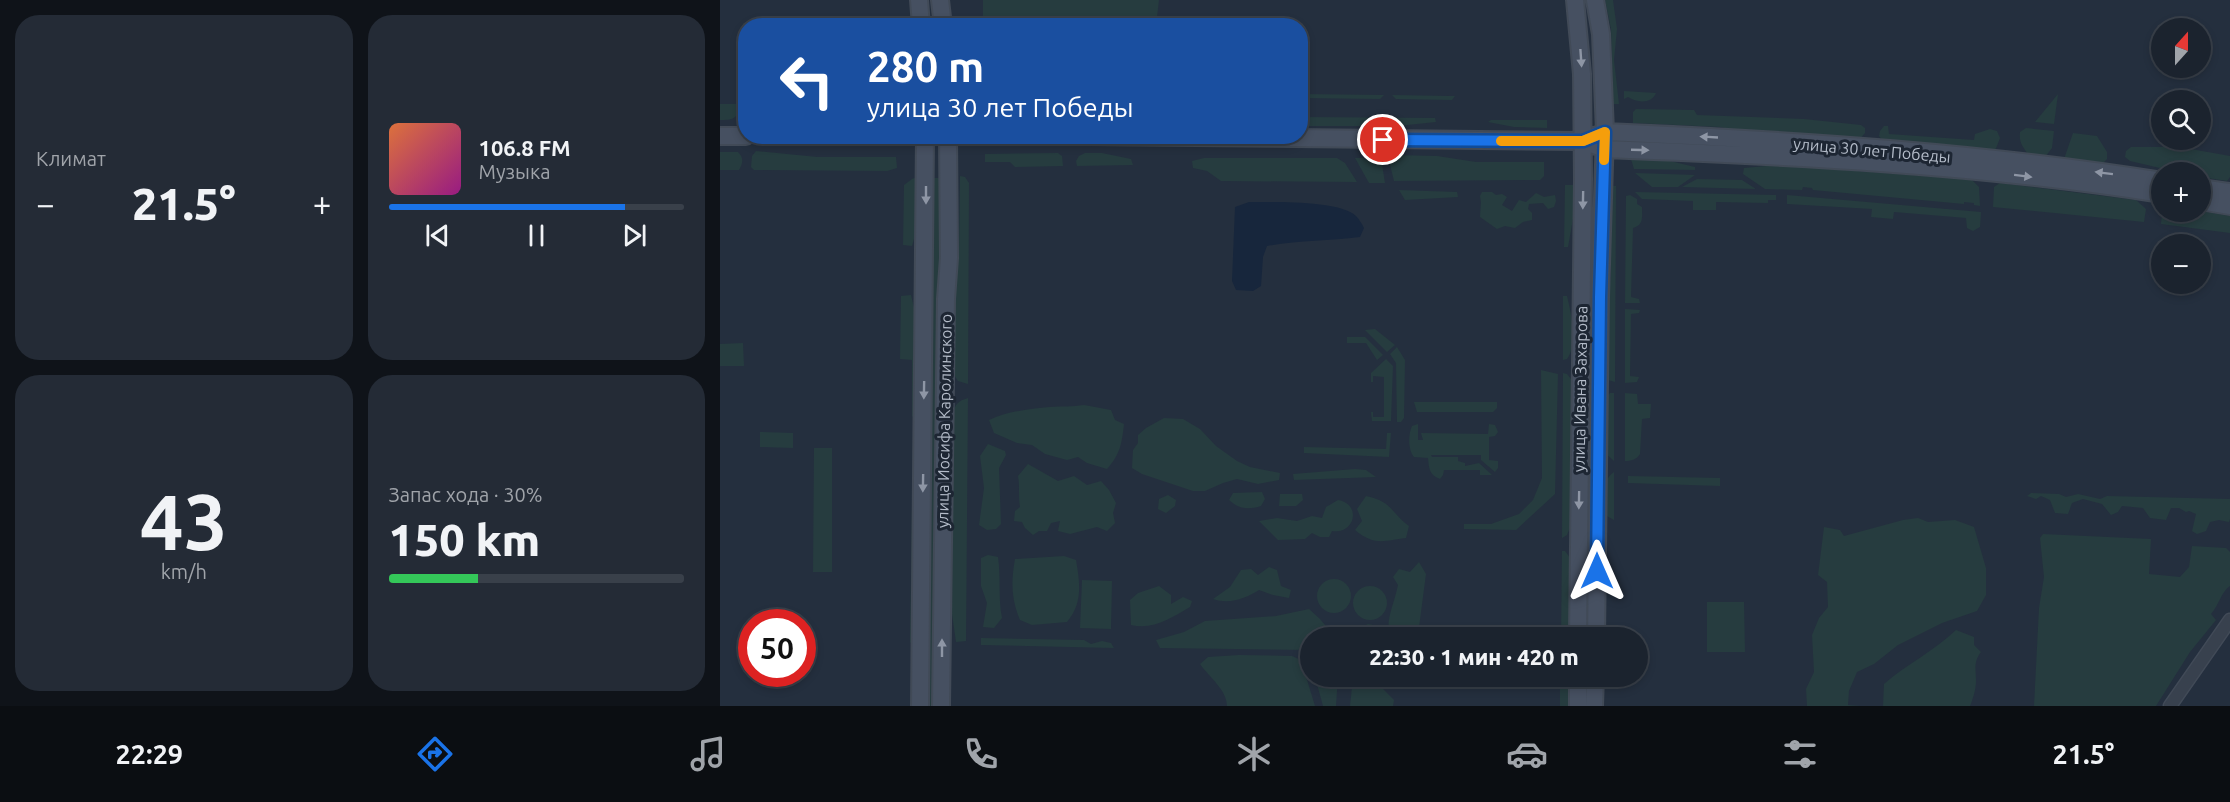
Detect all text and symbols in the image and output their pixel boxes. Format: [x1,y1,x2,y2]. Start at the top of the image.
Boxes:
north arrow [2151,18,2211,78]
map controls [2151,18,2211,294]
icon: left [768,42,846,120]
text: 280 m [867,43,984,90]
one-way arrow [1576,49,1585,68]
button: search [2151,90,2211,150]
text: улица 30 лет Победы [867,92,1134,122]
pin [1357,114,1408,165]
icon: arrive [1366,123,1399,156]
one-way arrow [1699,132,1718,141]
street label: улица 30 лет Победы [1793,134,1951,166]
text: 106.8 FM [479,135,571,160]
one-way arrow [1630,146,1649,155]
text: Климат [36,147,106,170]
text: Музыка [479,160,551,183]
button: + [2151,162,2211,222]
one-way arrow [2094,168,2113,177]
one-way arrow [2013,172,2032,181]
text: 21.5° [132,178,236,229]
text: − [36,185,55,222]
text: + [313,185,331,222]
one-way arrow [921,185,931,204]
one-way arrow [1578,190,1588,209]
icon: previous [421,219,454,252]
icon: pause [520,219,553,252]
icon: next [618,219,651,252]
button: − [2151,234,2211,294]
street label: улица Ивана Захарова [1570,306,1590,472]
street label: улица Иосифа Каролинского [933,314,955,528]
one-way arrow [919,380,929,399]
one-way arrow [918,474,928,493]
text: 43 [140,477,228,565]
text: Запас хода · 30% [389,483,543,506]
one-way arrow [1574,490,1584,509]
text: 150 km [389,514,540,565]
position arrow [1565,539,1629,603]
text: km/h [161,560,207,583]
speed limit sign: 50 [738,609,816,687]
one-way arrow [937,638,947,657]
text: 22:30 · 1 мин · 420 m [1369,644,1579,669]
icon: directions [414,733,456,775]
icon: music [687,733,729,775]
icon: phone [960,733,1002,775]
icon: climate [1233,733,1275,775]
icon: car [1506,733,1548,775]
icon: filters [1779,733,1821,775]
text: 22:29 [116,739,183,769]
text: 21.5° [2053,739,2114,769]

